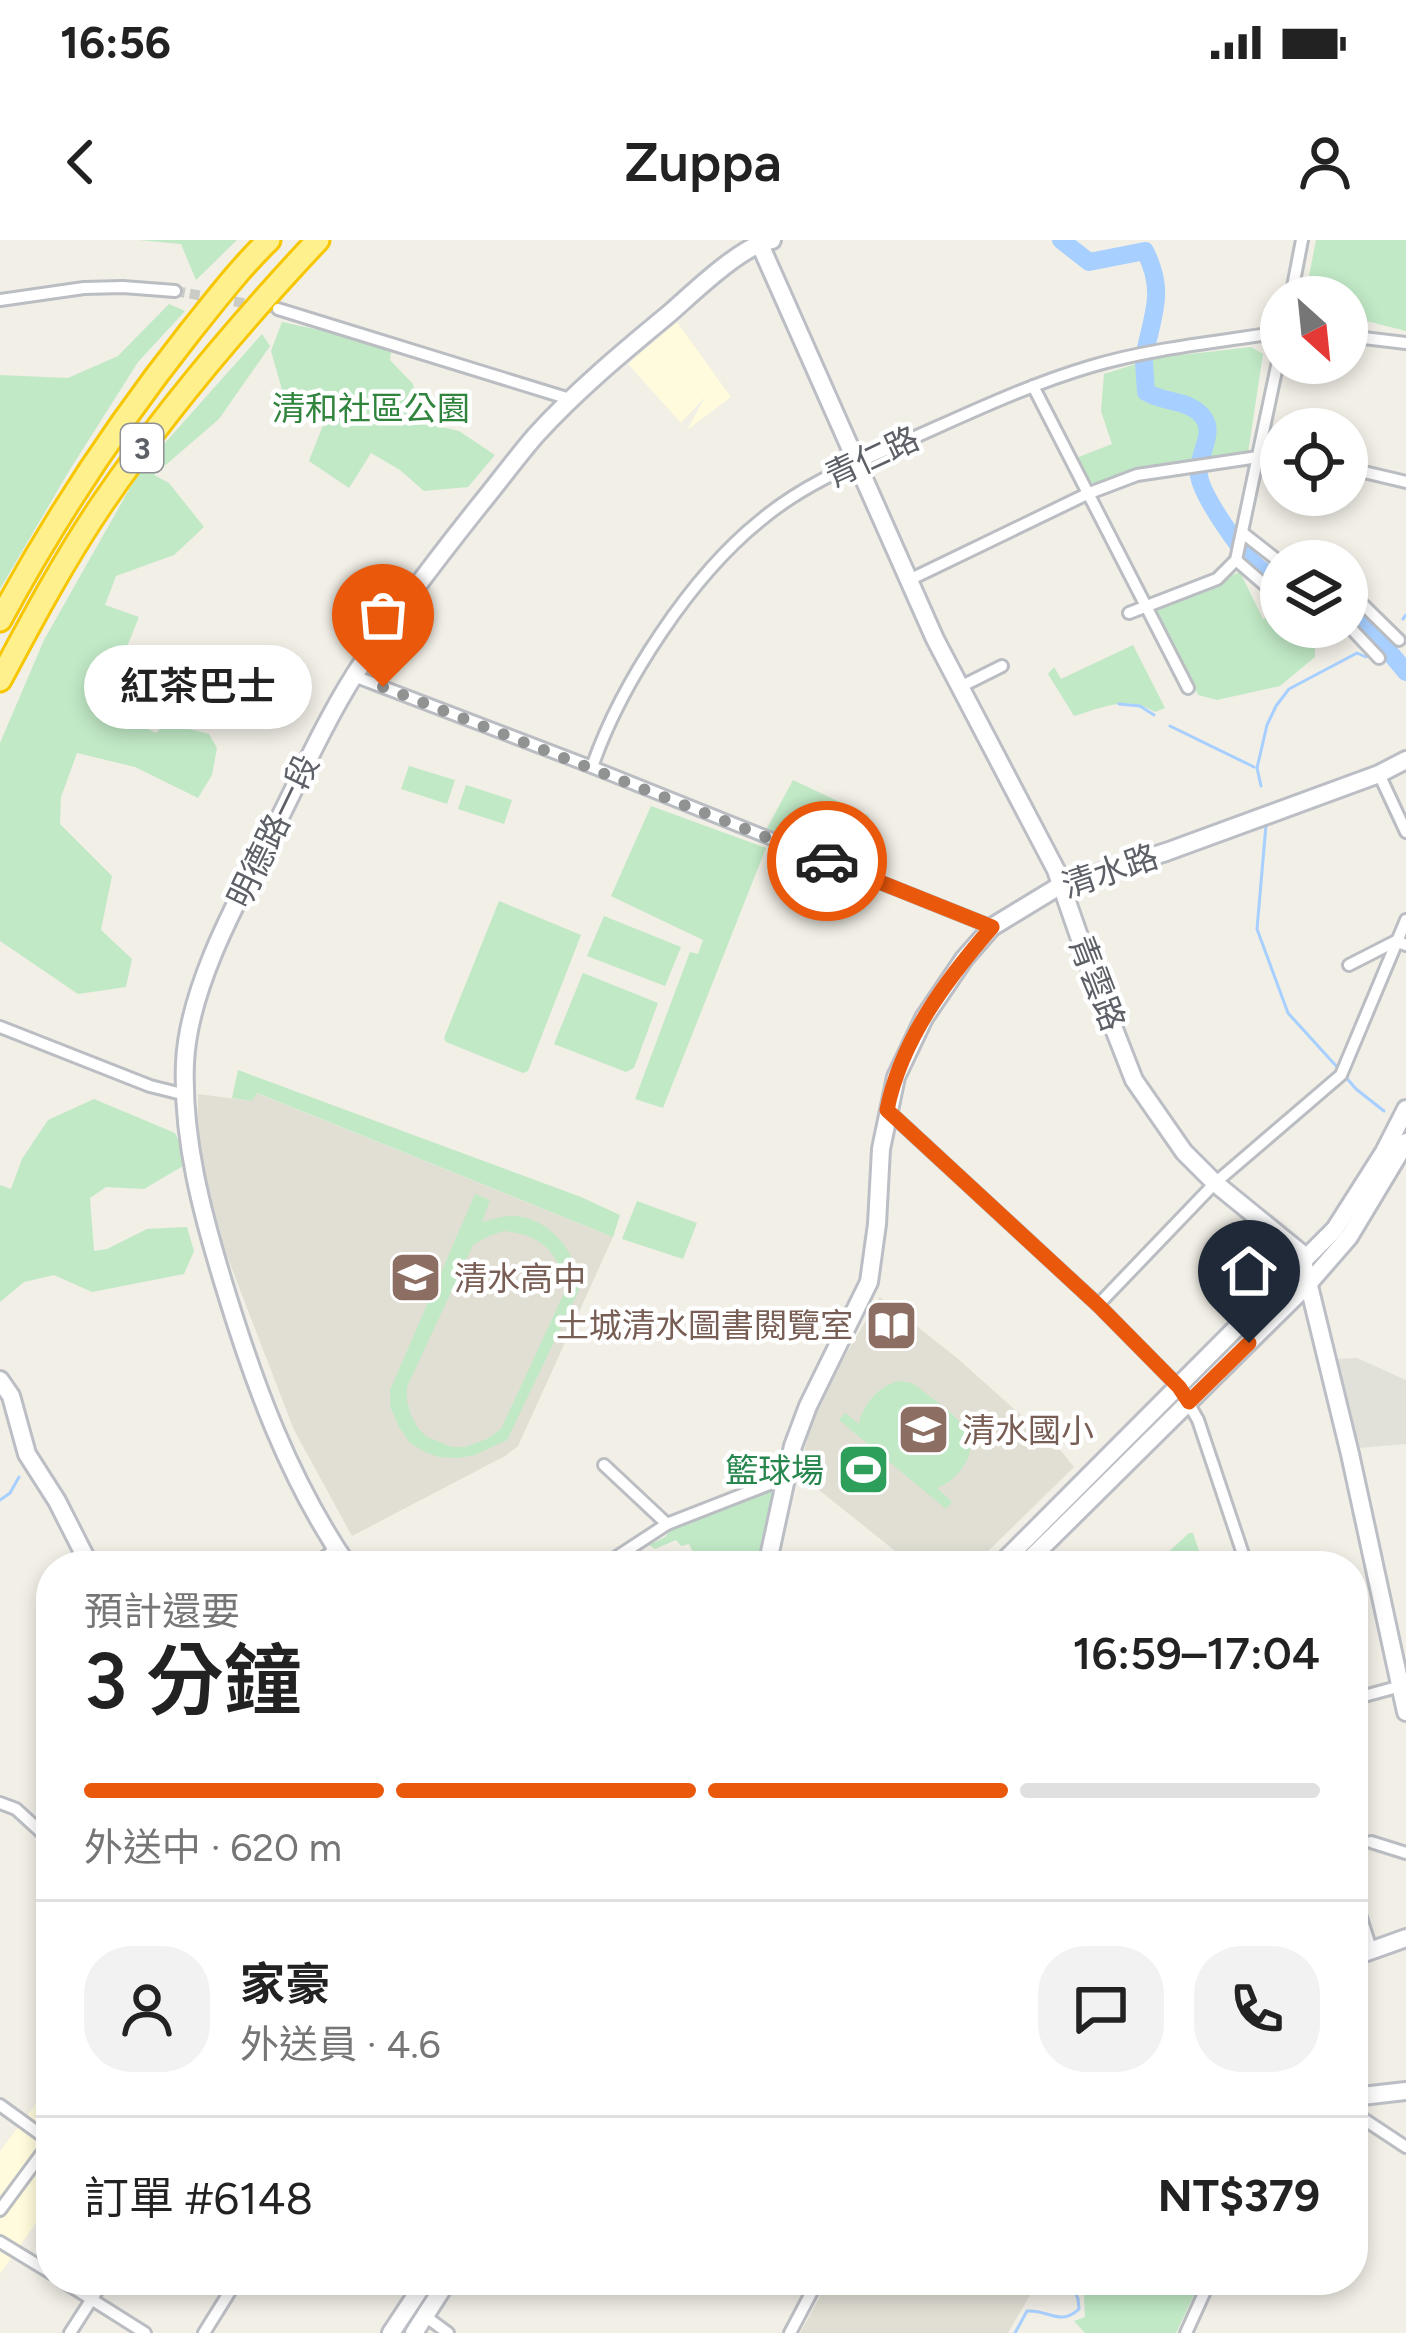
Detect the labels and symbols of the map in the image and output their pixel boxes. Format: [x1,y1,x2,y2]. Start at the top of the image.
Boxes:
north arrow [1260,276,1368,384]
park label: 清和社區公園 [272,389,470,428]
street label: 青仁路 [819,418,925,496]
road number: 3 [121,424,163,472]
pin [332,564,434,687]
callout: 紅茶巴士 [83,645,311,729]
street label: 明德路一段 [219,748,327,914]
courier [767,801,887,921]
street label: 清水路 [1057,836,1163,906]
street label: 青雲路 [1061,930,1133,1036]
pin [1198,1220,1300,1343]
school or university icon: 清水高中 [387,1250,443,1306]
place label: 清水高中 [454,1259,586,1298]
library icon: 土城清水圖書閱覽室 [864,1297,920,1353]
place label: 土城清水圖書閱覽室 [556,1306,853,1345]
school or university icon: 清水國小 [895,1402,951,1458]
place label: 清水國小 [962,1411,1094,1450]
sports icon: 籃球場 [835,1442,891,1498]
place label: 籃球場 [725,1451,824,1490]

